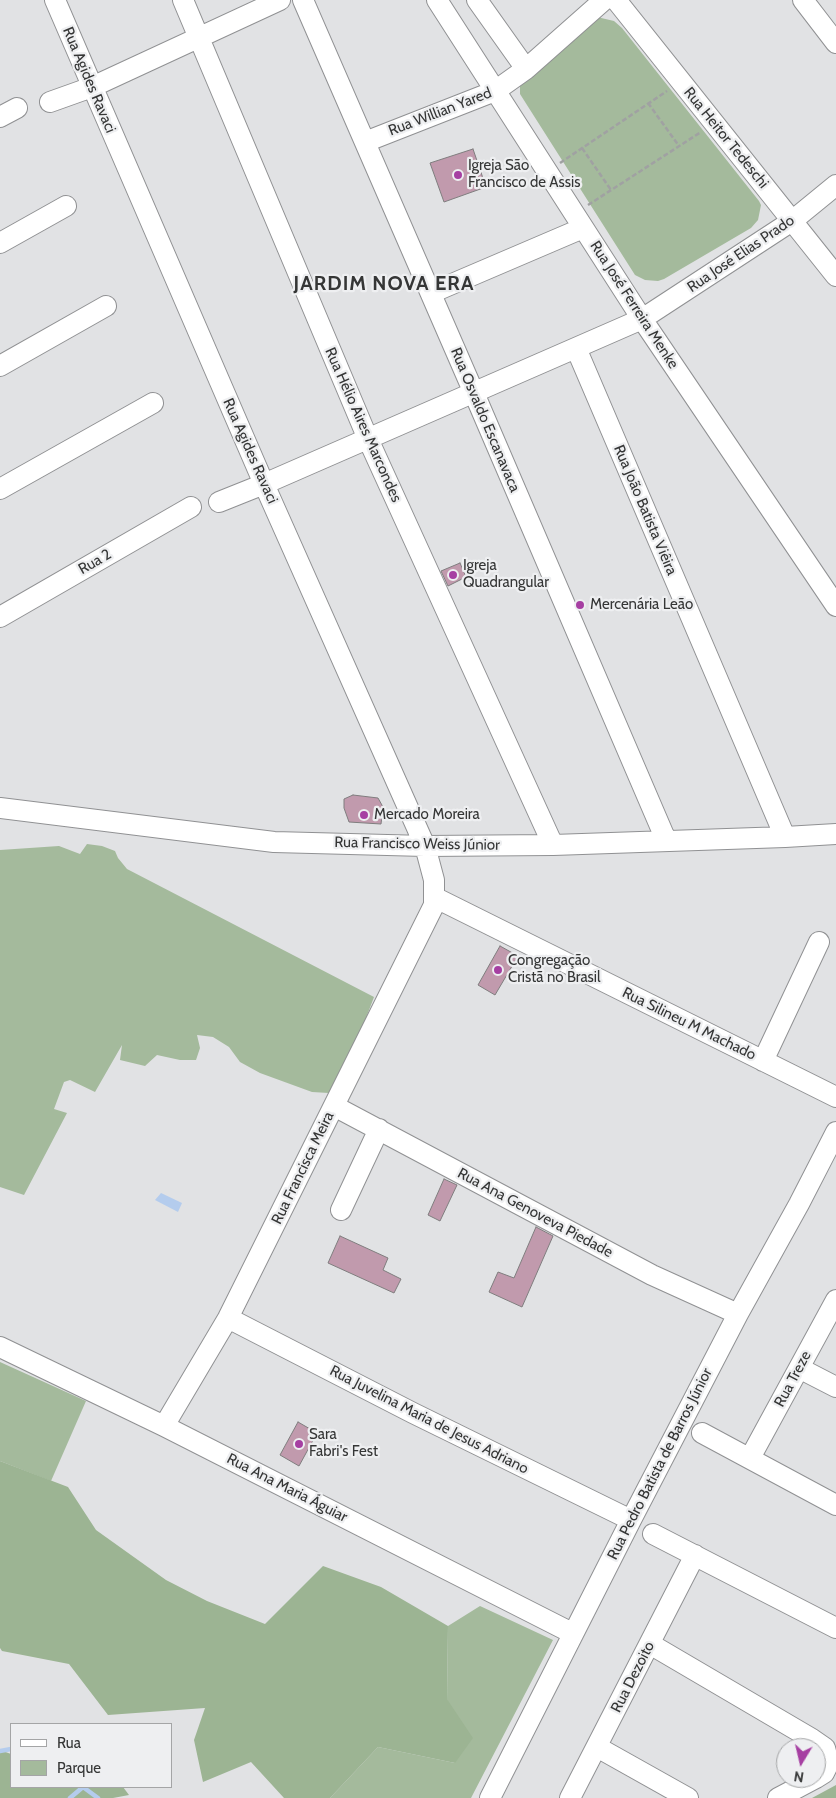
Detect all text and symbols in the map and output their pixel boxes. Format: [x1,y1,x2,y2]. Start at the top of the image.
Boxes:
street label: Rua Agides Ravaci [59,24,119,136]
street label: Rua Willian Yared [386,84,494,140]
street label: Rua Heitor Tedeschi [680,84,772,192]
place label: Igreja São Francisco de Assis [468,157,580,192]
marker: Igreja São Francisco de Assis [452,169,464,181]
street label: Rua José Elias Prado [684,212,798,296]
street label: Rua José Ferreira Menke [586,238,682,372]
district label: JARDIM NOVA ERA [292,272,476,296]
street label: Rua Hélio Aires Marcondes [321,345,405,505]
street label: Rua Osvaldo Escanavaca [446,345,524,495]
street label: Rua Agides Ravaci [219,396,281,506]
street label: Rua João Batista Viêira [609,442,681,578]
street label: Rua 2 [75,545,115,579]
place label: Igreja Quadrangular [463,557,549,592]
marker: Igreja Quadrangular [447,569,459,581]
place label: Mercenária Leão [590,596,693,614]
marker: Mercenária Leão [574,599,586,611]
place label: Mercado Moreira [374,806,480,824]
marker: Mercado Moreira [358,809,370,821]
street label: Rua Francisco Weiss Júnior [334,834,500,854]
place label: Congregação Cristã no Brasil [508,952,601,987]
marker: Congregação Cristã no Brasil [492,964,504,976]
street label: Rua Silineu M Machado [619,984,759,1064]
street label: Rua Francisca Meira [268,1109,338,1227]
street label: Rua Ana Genoveva Piedade [454,1164,616,1262]
street label: Rua Treze [771,1348,815,1410]
street label: Rua Juvelina Maria de Jesus Adriano [327,1362,531,1478]
street label: Rua Pedro Batista de Barros Júnior [604,1365,716,1563]
place label: Sara Fabri's Fest [309,1426,378,1461]
marker: Sara Fabri's Fest [293,1438,305,1450]
street label: Rua Ana Maria Águiar [224,1450,350,1526]
street label: Rua Dezoito [607,1638,659,1716]
legend [10,1723,172,1788]
text: Rua [57,1734,81,1752]
north arrow [776,1738,826,1788]
text: Parque [57,1759,101,1777]
text: N [793,1767,805,1786]

